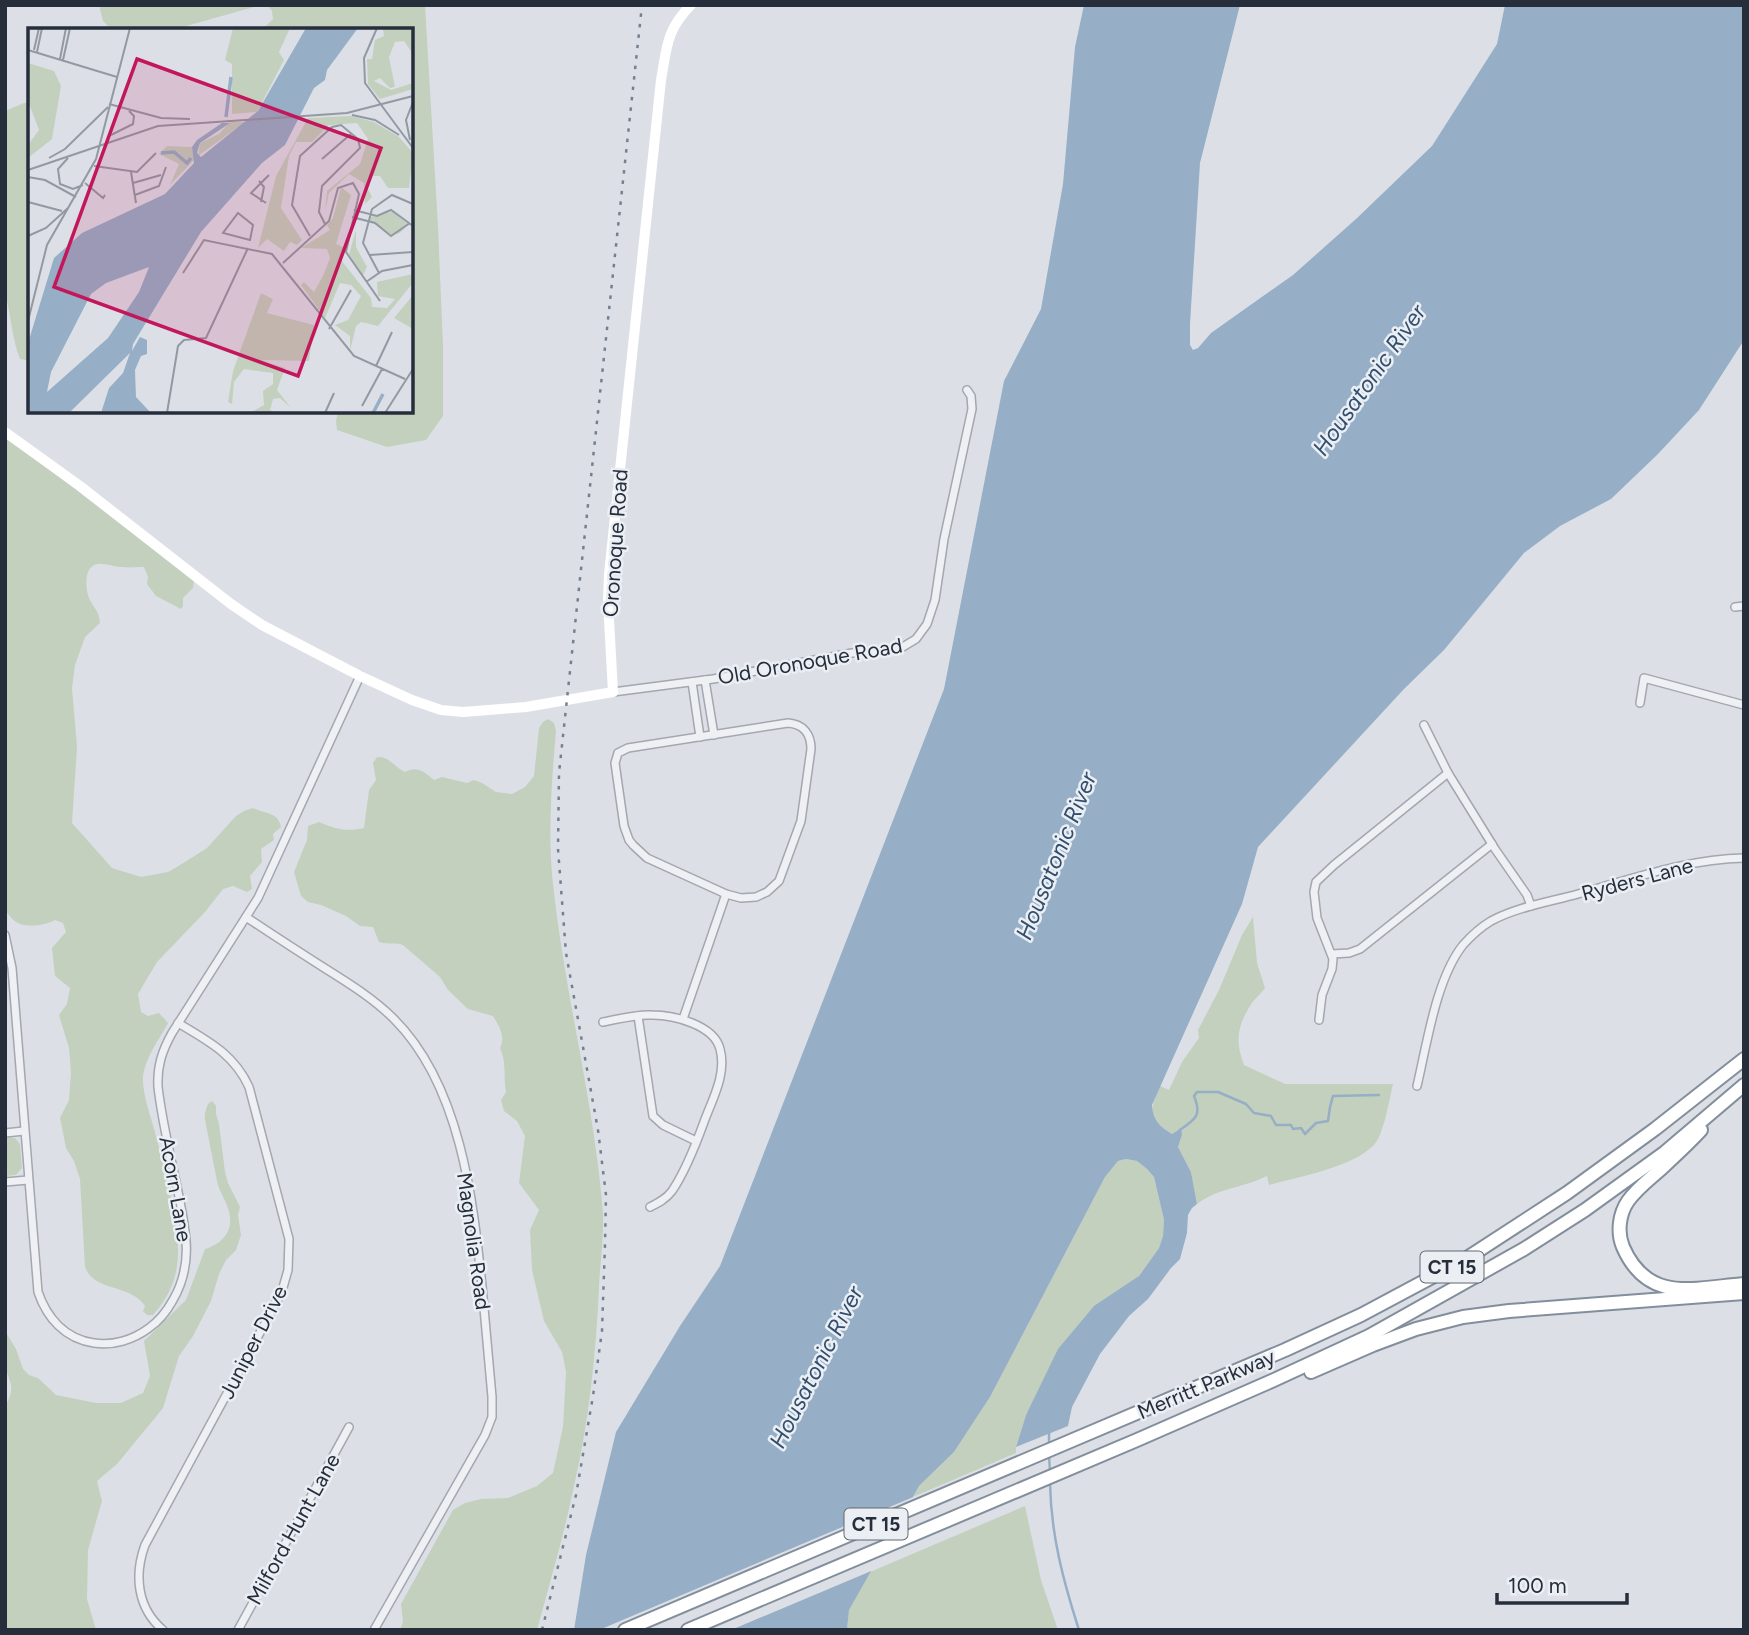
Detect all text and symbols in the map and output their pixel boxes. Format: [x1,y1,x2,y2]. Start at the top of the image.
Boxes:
inset map [28,28,413,413]
water label: Housatonic River [1306,298,1432,461]
street label: Oronoque Road [597,468,633,618]
street label: Old Oronoque Road [716,632,904,690]
water label: Housatonic River [1010,767,1103,944]
street label: Ryders Lane [1578,852,1696,906]
street label: Acorn Lane [154,1134,198,1244]
street label: Magnolia Road [452,1171,496,1311]
road number: CT 15 [1420,1252,1484,1282]
water label: Housatonic River [763,1280,869,1453]
street label: Juniper Drive [214,1281,292,1403]
street label: Merritt Parkway [1133,1344,1279,1424]
street label: Milford Hunt Lane [241,1449,345,1609]
road number: CT 15 [844,1508,908,1540]
scale bar [1497,1562,1626,1606]
text: 100 m [1508,1573,1567,1598]

